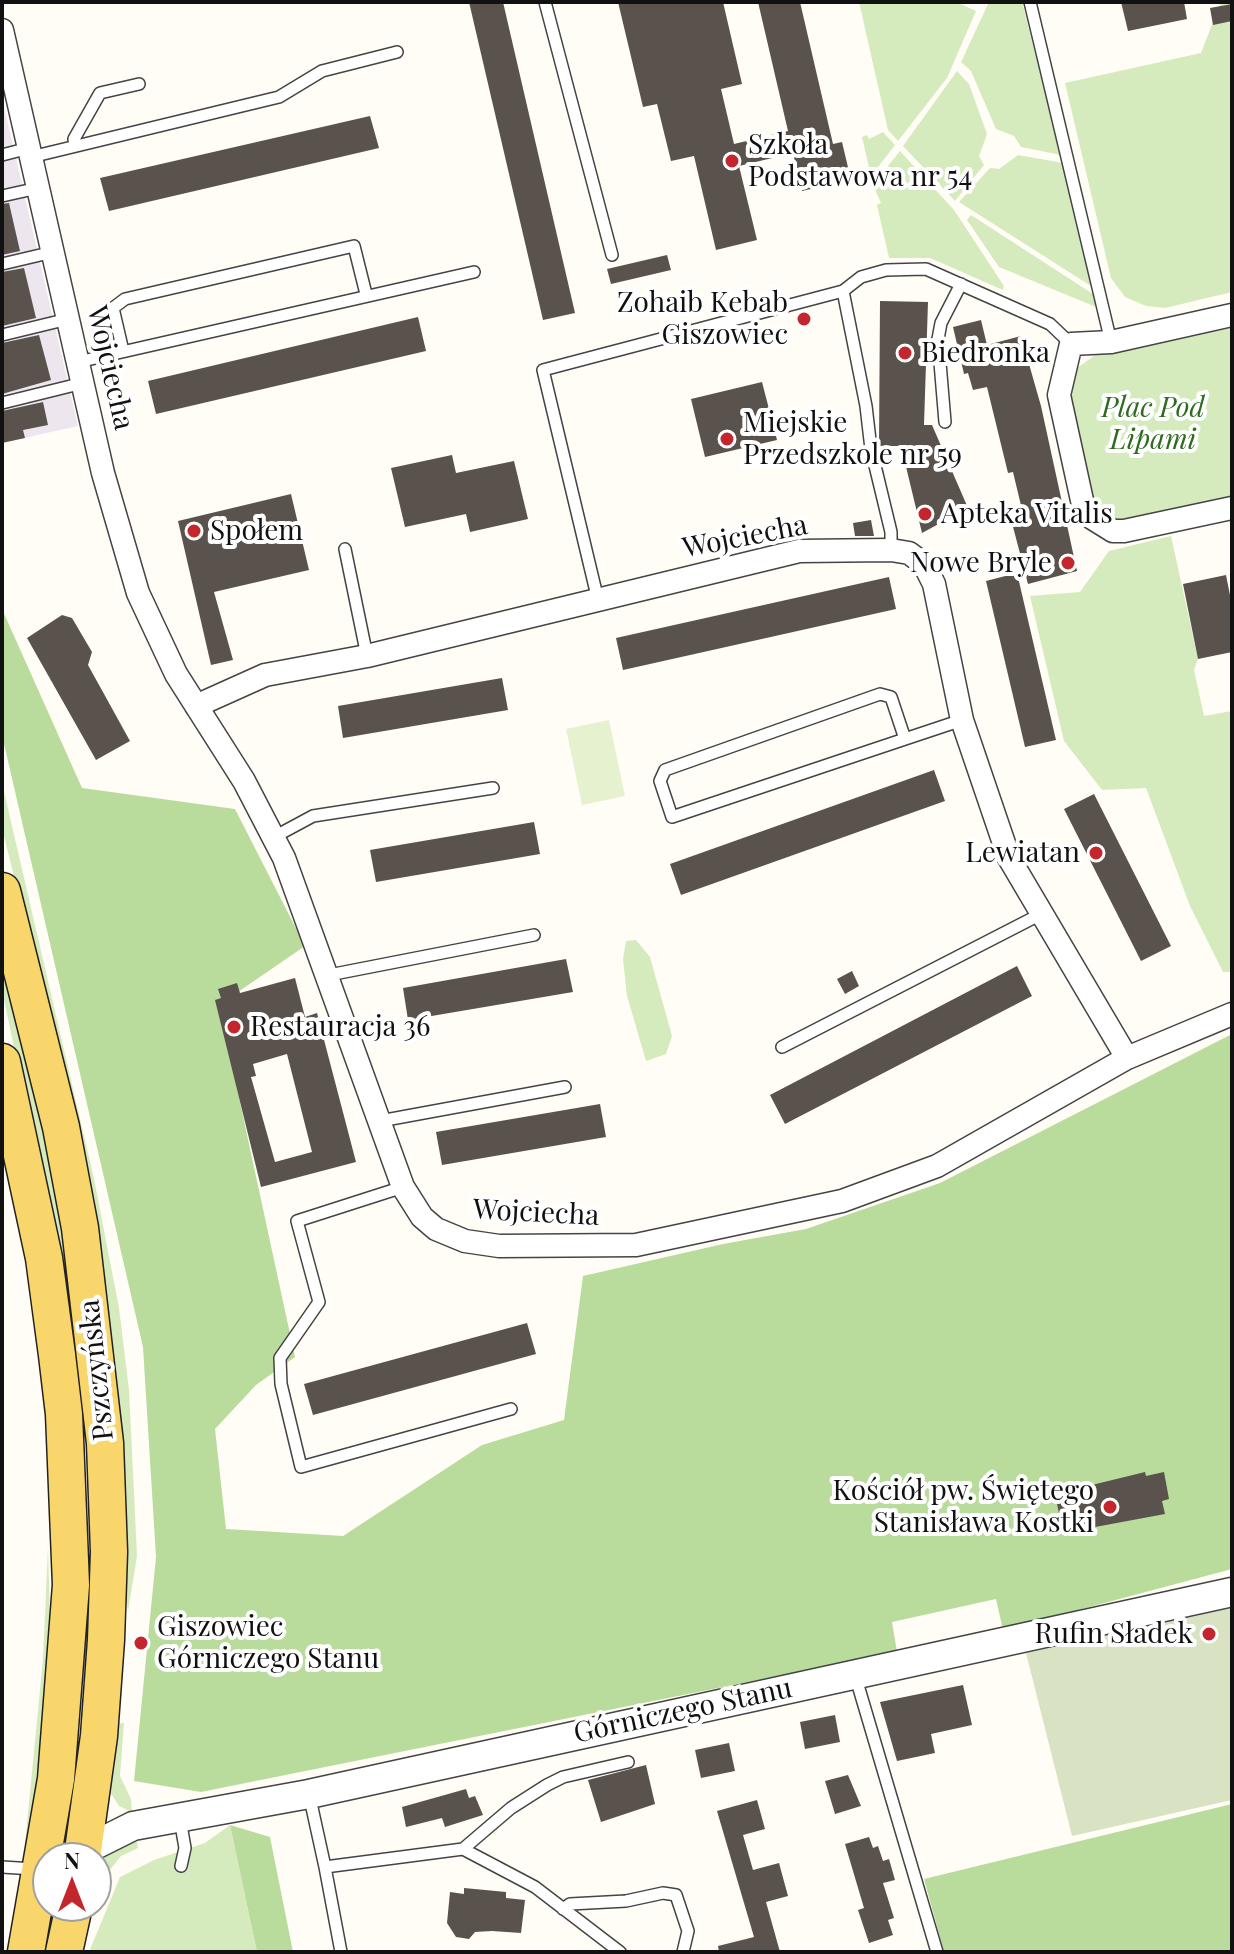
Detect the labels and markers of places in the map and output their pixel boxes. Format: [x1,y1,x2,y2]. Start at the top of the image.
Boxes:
place label: Szkoła Podstawowa nr 54 [748,128,972,194]
marker: Szkoła Podstawowa nr 54 [723,152,741,170]
place label: Zohaib Kebab Giszowiec [617,286,788,352]
marker: Zohaib Kebab Giszowiec [795,310,813,328]
place label: Biedronka [921,336,1050,370]
marker: Biedronka [896,344,914,362]
place label: Miejskie Przedszkole nr 59 [743,406,962,472]
marker: Miejskie Przedszkole nr 59 [718,430,736,448]
place label: Apteka Vitalis [941,497,1113,531]
marker: Apteka Vitalis [916,505,934,523]
place label: Społem [210,514,303,548]
marker: Społem [185,522,203,540]
place label: Nowe Bryle [910,546,1052,580]
marker: Nowe Bryle [1059,554,1077,572]
place label: Lewiatan [965,836,1080,870]
marker: Lewiatan [1087,844,1105,862]
place label: Restauracja 36 [250,1010,430,1044]
marker: Restauracja 36 [225,1018,243,1036]
place label: Kościół pw. Świętego Stanisława Kostki [832,1474,1094,1540]
marker: Kościół pw. Świętego Stanisława Kostki [1101,1498,1119,1516]
place label: Giszowiec Górniczego Stanu [157,1610,379,1676]
place label: Rufin Sładek [1035,1617,1193,1651]
marker: Rufin Sładek [1200,1625,1218,1643]
marker: Giszowiec Górniczego Stanu [132,1634,150,1652]

